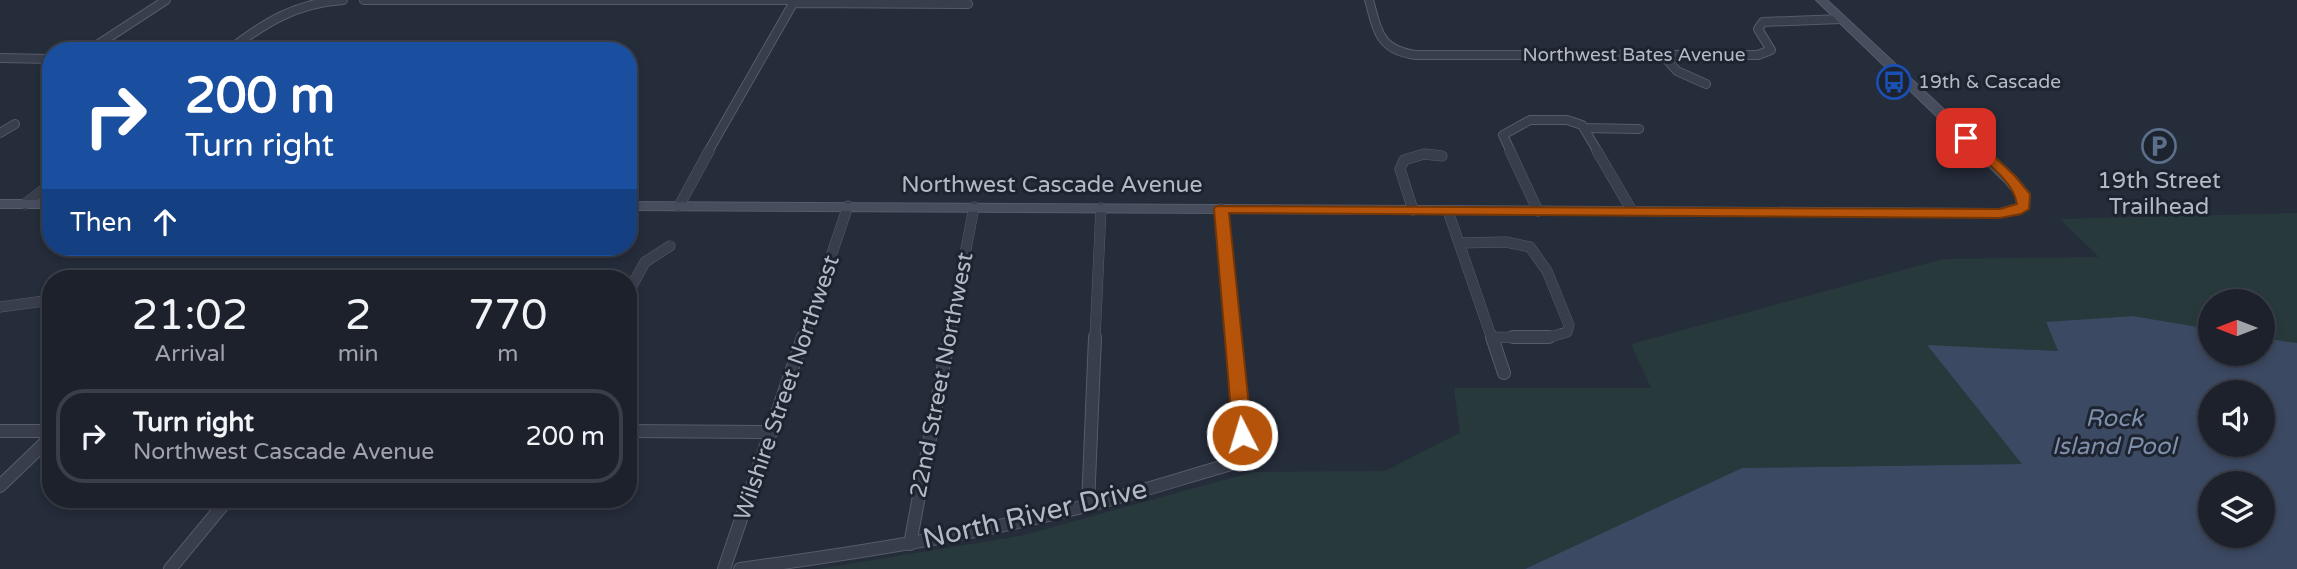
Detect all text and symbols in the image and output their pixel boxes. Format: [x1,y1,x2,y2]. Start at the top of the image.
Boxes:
street label: Northwest Bates Avenue [1523,44,1745,66]
bus stop icon: 19th & Cascade [1875,63,1913,101]
text: 200 m [185,67,335,126]
icon: right [70,70,161,161]
place label: 19th & Cascade [1918,71,2061,93]
pin [1936,108,1996,168]
icon: arrive [1947,119,1985,157]
text: Turn right [185,127,334,165]
parking icon: 19th Street Trailhead [2140,127,2178,165]
place label: 19th Street Trailhead [2097,167,2221,221]
street label: Northwest Cascade Avenue [901,171,1203,199]
icon: ahead [146,203,184,241]
text: Then [70,207,132,238]
street label: 22nd Street Northwest [904,250,980,500]
street label: Wilshire Street Northwest [728,251,846,524]
north arrow [2198,289,2275,366]
map controls [2198,289,2275,548]
text: 21:02 [132,290,248,341]
text: 2 [345,290,371,341]
text: 770 [468,290,547,341]
text: Arrival [154,340,225,368]
text: min [338,340,379,368]
text: m [497,340,518,368]
button: sound [2198,380,2275,457]
position arrow [1205,398,1279,472]
water label: Rock Island Pool [2052,404,2179,461]
text: Turn right [133,407,254,438]
icon: right [74,417,112,455]
text: 200 m [525,421,605,452]
text: Northwest Cascade Avenue [133,438,434,466]
button: layers [2198,471,2275,548]
street label: North River Drive [919,472,1151,556]

